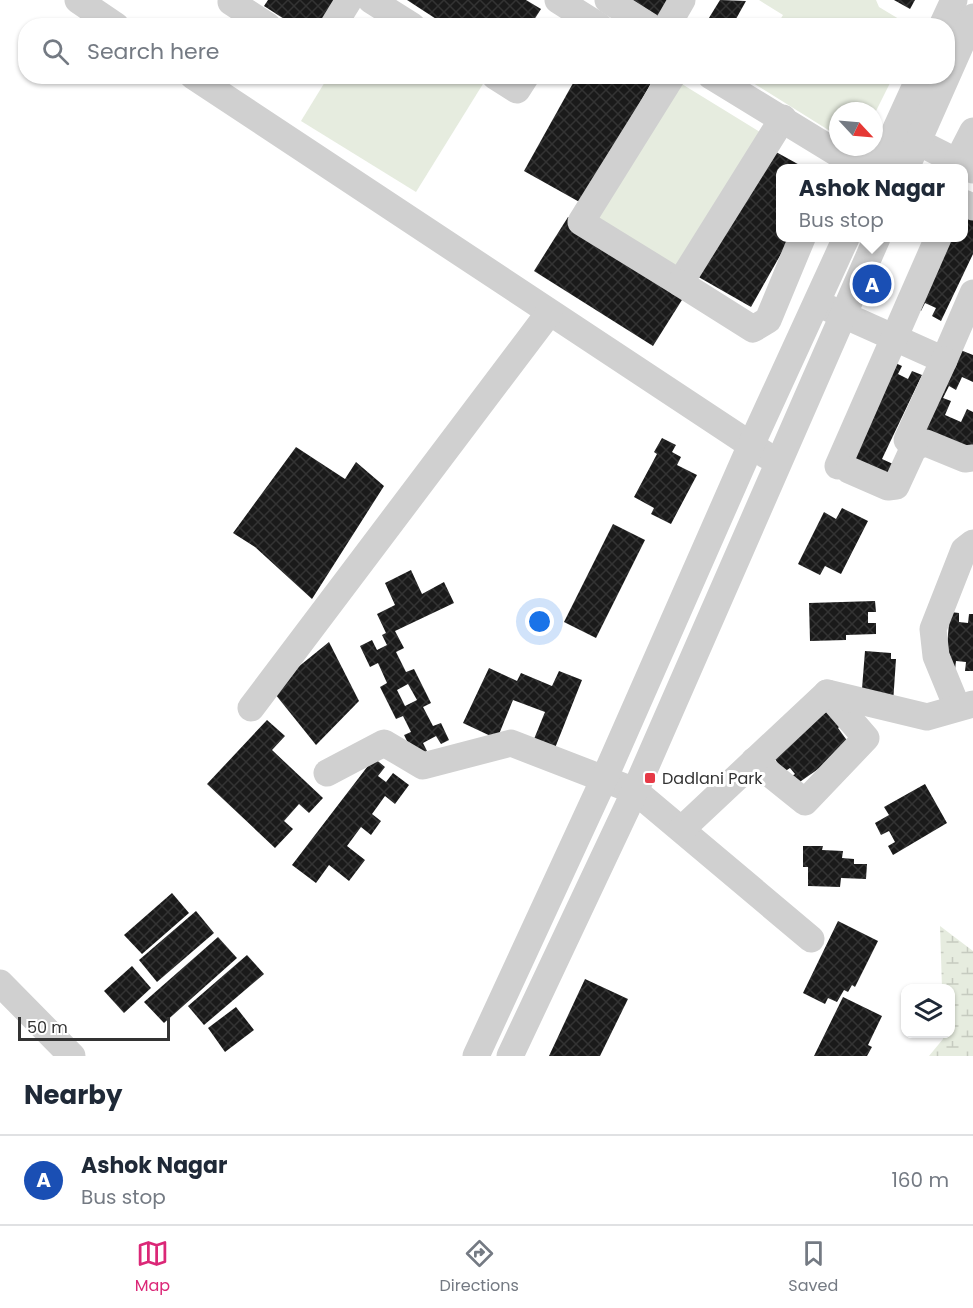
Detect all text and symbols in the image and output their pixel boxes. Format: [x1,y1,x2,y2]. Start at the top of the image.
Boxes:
search box [18,18,955,84]
icon: search [39,35,72,68]
text: Search here [87,36,220,67]
north arrow [829,102,883,156]
popup [776,164,968,242]
text: Ashok Nagar [799,173,945,204]
text: Bus stop [799,206,884,234]
pin: A [852,262,892,306]
your location [525,607,554,636]
place label: Dadlani Park [662,767,763,790]
marker: Dadlani Park [643,771,657,785]
map controls [901,984,955,1038]
button: layers [901,984,955,1038]
scale bar [18,1014,170,1042]
text: 50 m [27,1016,68,1039]
text: Nearby [24,1077,122,1113]
text: Ashok Nagar [81,1150,227,1181]
text: A [36,1166,51,1194]
text: 160 m [891,1166,949,1194]
text: Bus stop [81,1183,166,1211]
tab: Map [135,1237,170,1298]
tab: Directions [440,1237,519,1298]
tab: Saved [788,1237,838,1298]

